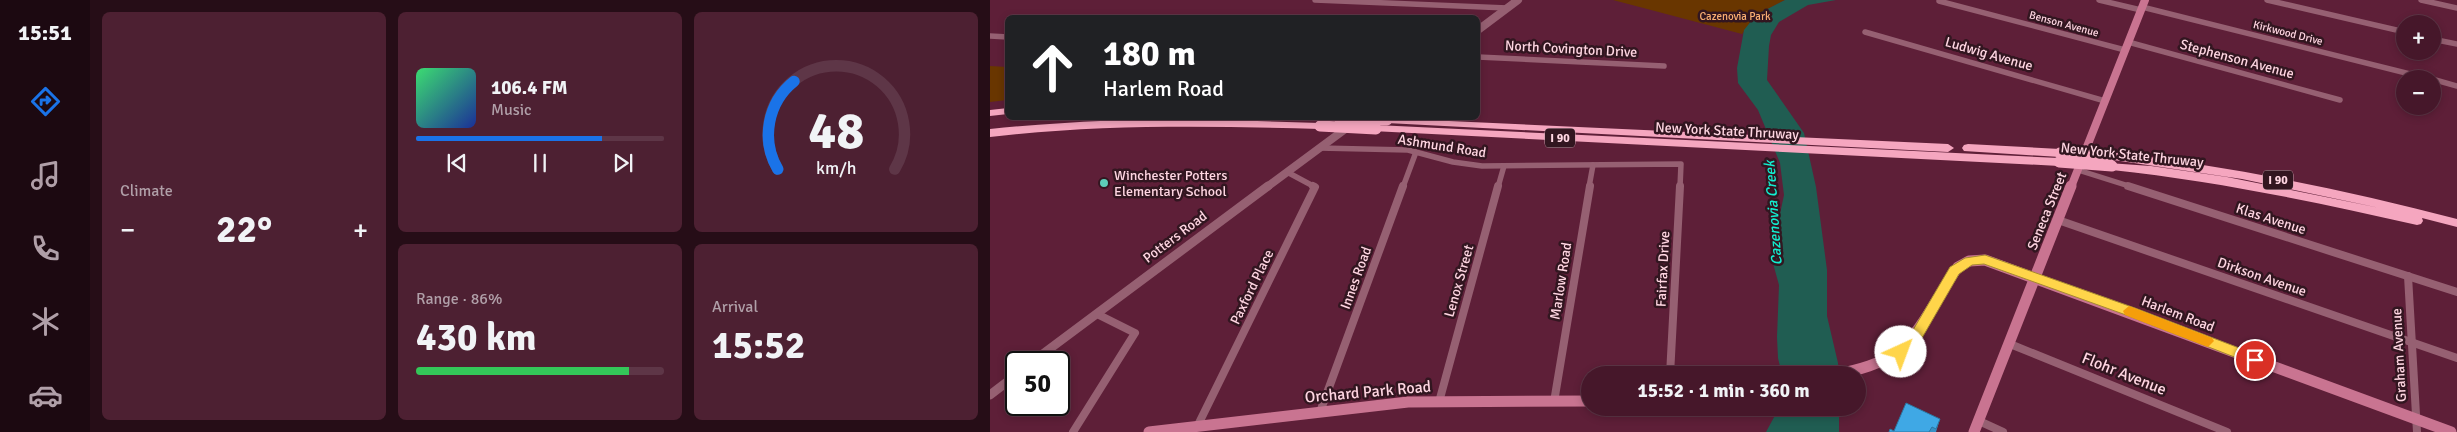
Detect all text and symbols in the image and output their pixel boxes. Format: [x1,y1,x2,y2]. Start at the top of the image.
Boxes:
street label: Benson Avenue [2028,8,2100,40]
park label: Cazenovia Park [1699,10,1771,23]
map controls [2396,15,2441,115]
button: + [2396,15,2441,60]
street label: Kirkwood Drive [2252,18,2324,48]
text: 15:51 [18,19,72,46]
text: 180 m [1103,32,1196,75]
street label: Ludwig Avenue [1943,33,2035,75]
icon: ahead [1020,35,1085,100]
street label: Stephenson Avenue [2178,36,2296,82]
street label: North Covington Drive [1504,37,1638,61]
button: − [2396,70,2441,115]
text: Harlem Road [1103,75,1224,102]
text: 106.4 FM [491,76,568,100]
icon: directions [28,84,63,119]
text: 48 [808,99,864,163]
text: Music [491,100,532,120]
street label: New York State Thruway [1655,119,1800,143]
road number: I 90 [1545,128,1575,148]
street label: Ashmund Road [1397,131,1487,161]
street label: New York State Thruway [2060,139,2205,171]
icon: previous [443,149,471,177]
icon: pause [526,149,554,177]
icon: next [609,149,637,177]
text: km/h [816,157,856,179]
icon: music [28,158,63,193]
water label: Cazenovia Creek [1760,159,1786,266]
place label: Winchester Potters Elementary School [1114,167,1227,200]
street label: Seneca Street [2024,169,2070,253]
road number: I 90 [2263,170,2293,190]
marker: Winchester Potters Elementary School [1098,177,1110,189]
text: Climate [120,181,173,201]
street label: Klas Avenue [2234,200,2308,238]
text: 22° [216,206,272,253]
street label: Potters Road [1140,207,1210,267]
text: − [120,213,135,247]
text: + [353,213,368,247]
icon: phone [28,231,63,266]
street label: Fairfax Drive [1653,231,1673,307]
street label: Marlow Road [1547,241,1575,321]
street label: Lenox Street [1441,243,1477,319]
street label: Innes Road [1337,244,1375,312]
street label: Paxford Place [1227,247,1277,327]
street label: Dirkson Avenue [2215,254,2309,300]
text: Range · 86% [416,289,502,309]
street label: Harlem Road [2139,292,2217,336]
text: Arrival [712,297,758,317]
icon: climate [28,304,63,339]
street label: Graham Avenue [2388,308,2410,402]
text: 430 km [416,314,537,361]
text: 15:52 [712,322,805,369]
position arrow [1874,325,1926,377]
pin [2234,339,2276,381]
icon: arrive [2241,346,2269,374]
street label: Flohr Avenue [2079,348,2169,400]
speed limit sign: 50 [1005,351,1070,416]
street label: Orchard Park Road [1304,377,1432,407]
icon: car [28,378,63,413]
text: 15:52 · 1 min · 360 m [1637,379,1810,403]

